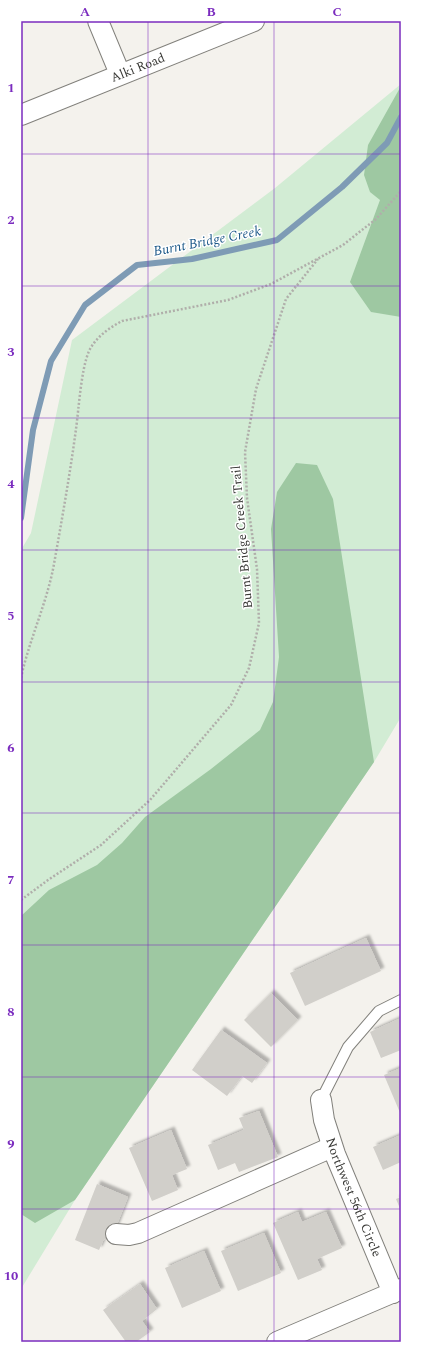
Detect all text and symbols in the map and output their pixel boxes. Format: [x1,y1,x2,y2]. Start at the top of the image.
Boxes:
text: A [80,2,90,22]
text: B [206,2,216,22]
text: C [332,2,342,22]
street label: Alki Road [108,48,168,88]
text: 1 [7,78,15,98]
text: 2 [7,210,15,230]
water label: Burnt Bridge Creek [151,220,263,262]
text: 3 [7,342,15,362]
street label: Burnt Bridge Creek Trail [226,464,258,609]
text: 4 [7,474,15,494]
text: 5 [7,606,15,626]
text: 6 [7,738,15,758]
text: 7 [7,870,15,890]
text: 8 [7,1002,15,1022]
text: 9 [7,1134,15,1154]
street label: Northwest 56th Circle [320,1135,387,1260]
text: 10 [4,1266,18,1286]

